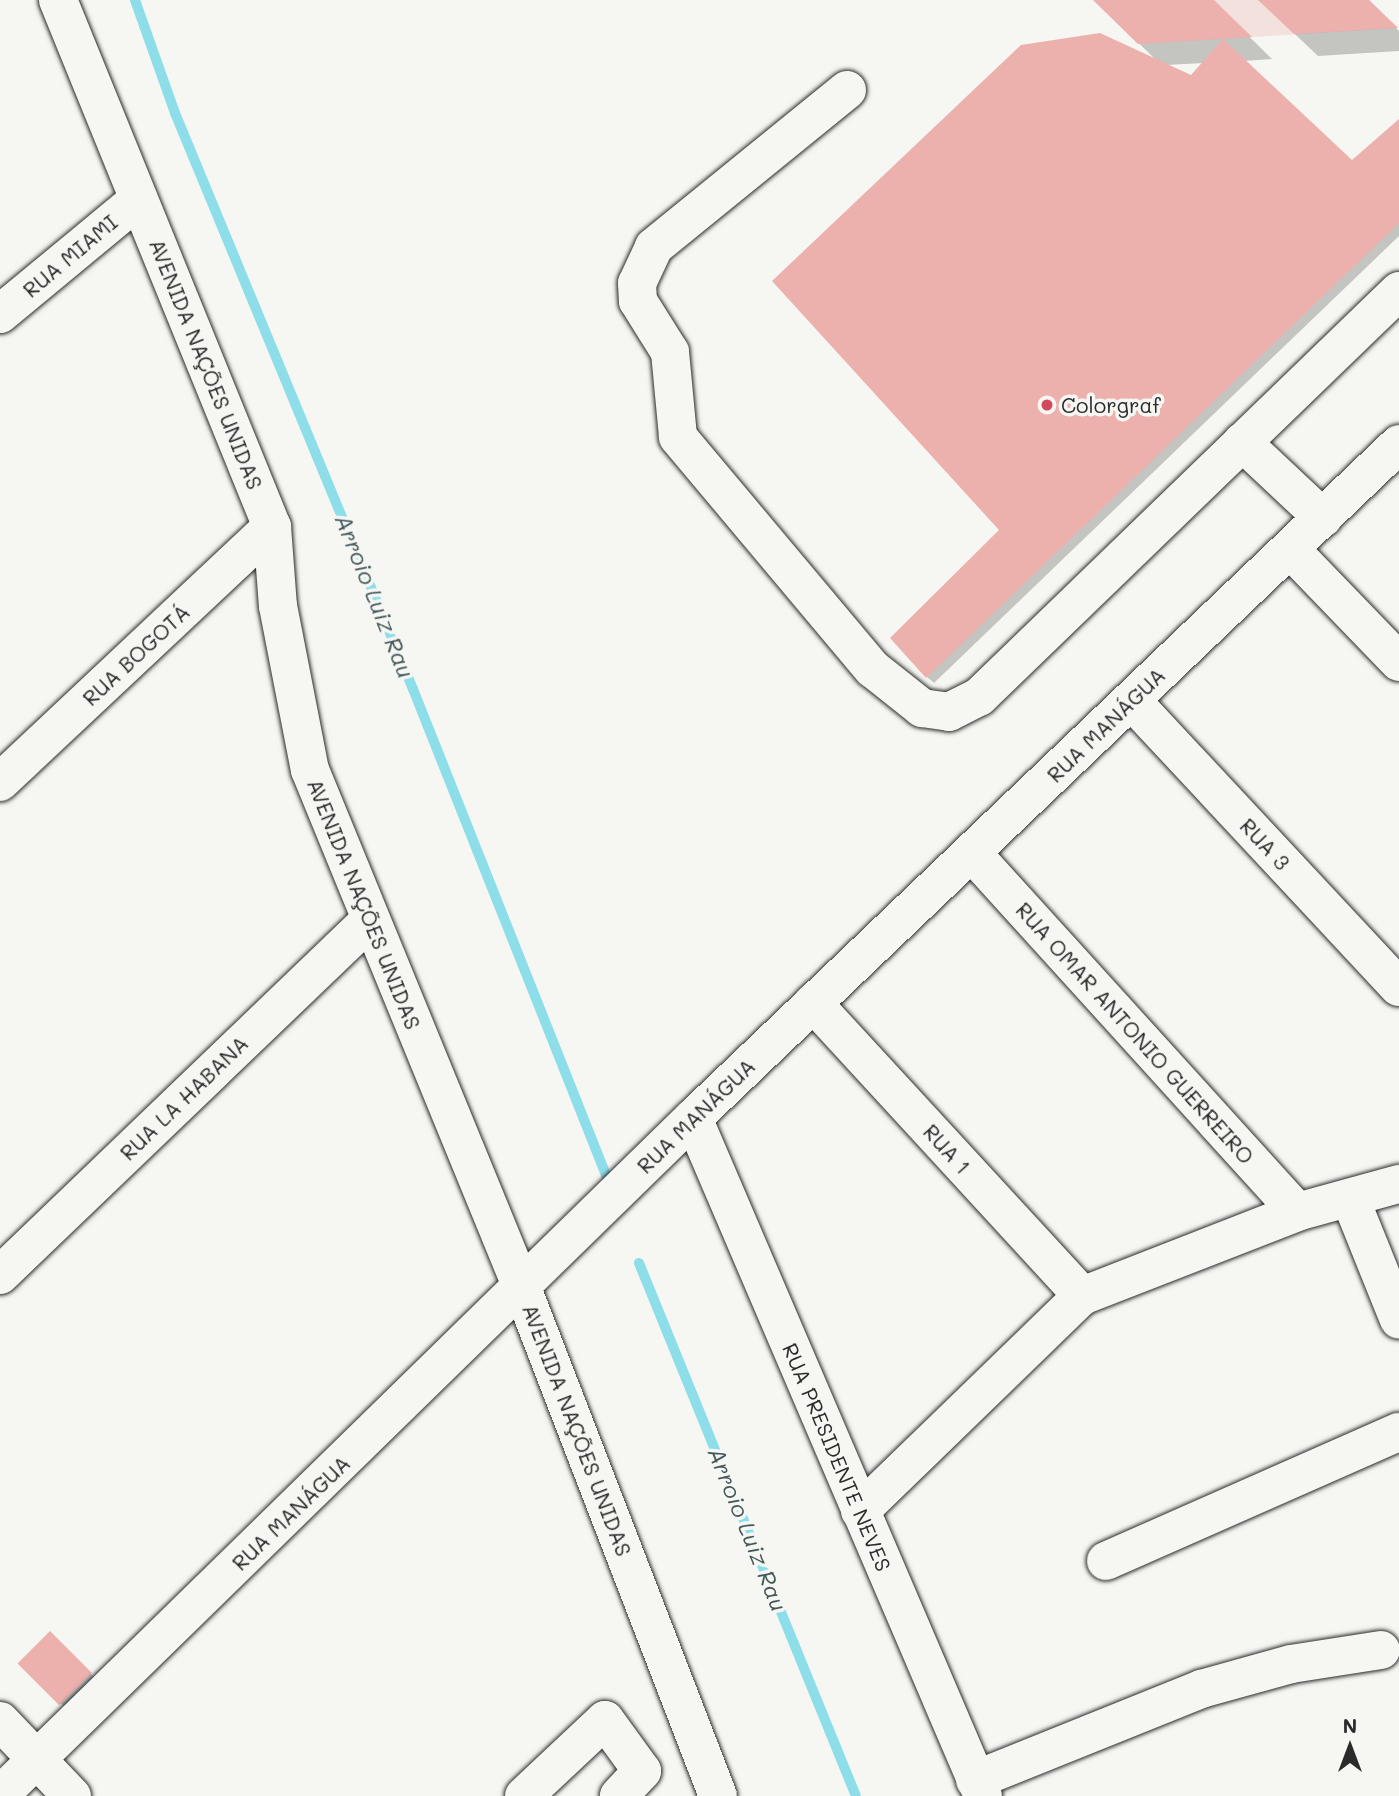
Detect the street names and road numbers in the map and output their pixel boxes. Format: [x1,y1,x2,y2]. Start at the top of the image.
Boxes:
street label: RUA MIAMI [18,209,122,303]
street label: AVENIDA NAÇÕES UNIDAS [144,235,268,493]
street label: RUA BOGOTÁ [77,599,195,711]
street label: RUA MANÁGUA [1042,662,1170,788]
street label: AVENIDA NAÇÕES UNIDAS [302,775,426,1033]
street label: RUA 3 [1235,813,1295,875]
street label: RUA OMAR ANTONIO GUERREIRO [1011,897,1259,1169]
street label: RUA LA HABANA [115,1031,253,1165]
street label: RUA MANÁGUA [632,1053,760,1179]
street label: RUA 1 [918,1119,976,1179]
street label: AVENIDA NAÇÕES UNIDAS [517,1301,637,1559]
street label: RUA PRESIDENTE NEVES [777,1339,897,1575]
street label: RUA MANÁGUA [227,1450,355,1576]

